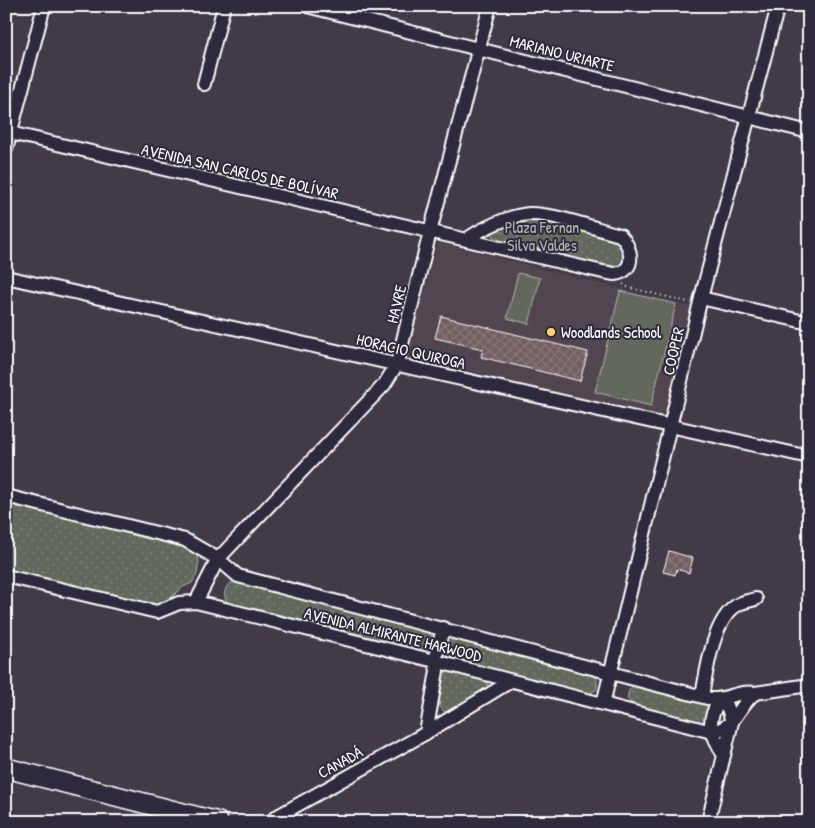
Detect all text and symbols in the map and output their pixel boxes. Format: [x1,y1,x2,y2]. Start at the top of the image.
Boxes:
street label: MARIANO URIARTE [508,29,616,77]
street label: AVENIDA SAN CARLOS DE BOLÍVAR [139,138,341,204]
park label: Plaza Fernan Silva Valdes [505,216,579,256]
street label: HAVRE [381,283,411,325]
place label: Woodlands School [561,321,662,343]
street label: COOPER [657,325,689,377]
marker: Woodlands School [545,326,557,338]
street label: HORACIO QUIROGA [354,328,468,374]
street label: AVENIDA ALMIRANTE HARWOOD [302,601,484,667]
street label: CANADÁ [314,741,367,783]

